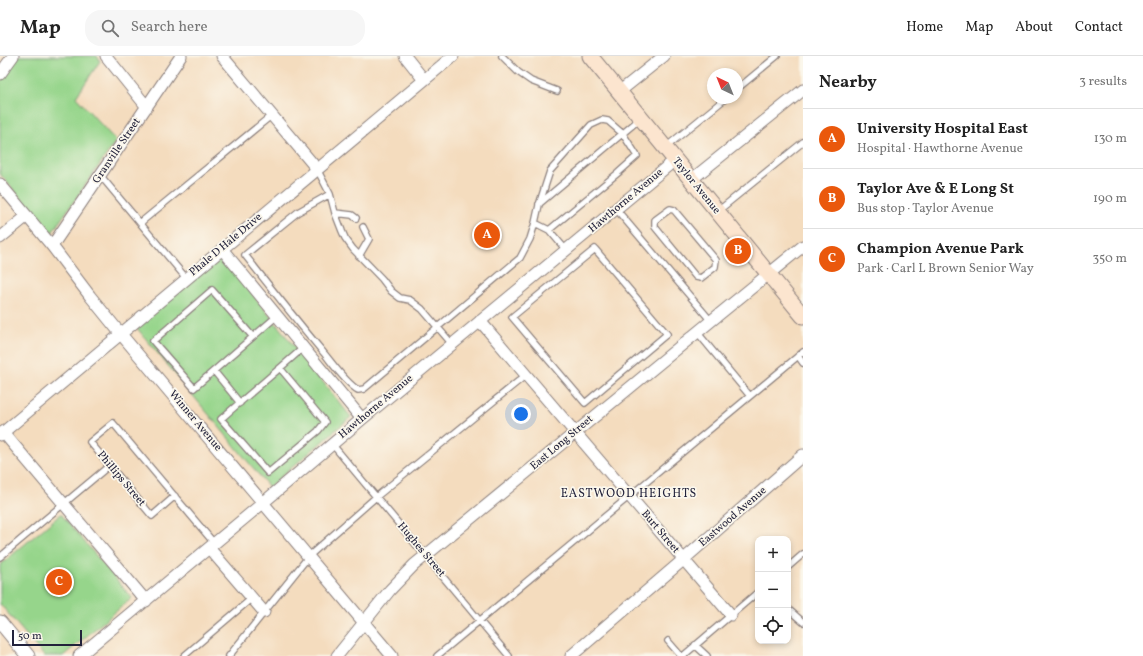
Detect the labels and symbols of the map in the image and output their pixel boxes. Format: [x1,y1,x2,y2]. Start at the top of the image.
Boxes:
north arrow [707,68,743,104]
street label: Granville Street [89,115,145,187]
street label: Taylor Avenue [669,155,723,217]
street label: Hawthorne Avenue [586,165,666,237]
street label: Phale D Hale Drive [186,210,266,280]
pin: A [474,220,500,250]
pin: B [725,236,751,266]
street label: Hawthorne Avenue [336,371,416,443]
street label: Winner Avenue [165,387,225,455]
your location [511,404,531,424]
street label: East Long Street [527,412,597,474]
street label: Phillips Street [93,448,149,510]
street label: Eastwood Avenue [696,483,770,551]
district label: EASTWOOD HEIGHTS [561,486,697,502]
street label: Burt Street [637,507,683,557]
street label: Hughes Street [394,519,449,581]
pin: C [46,567,72,597]
scale bar [12,628,82,647]

